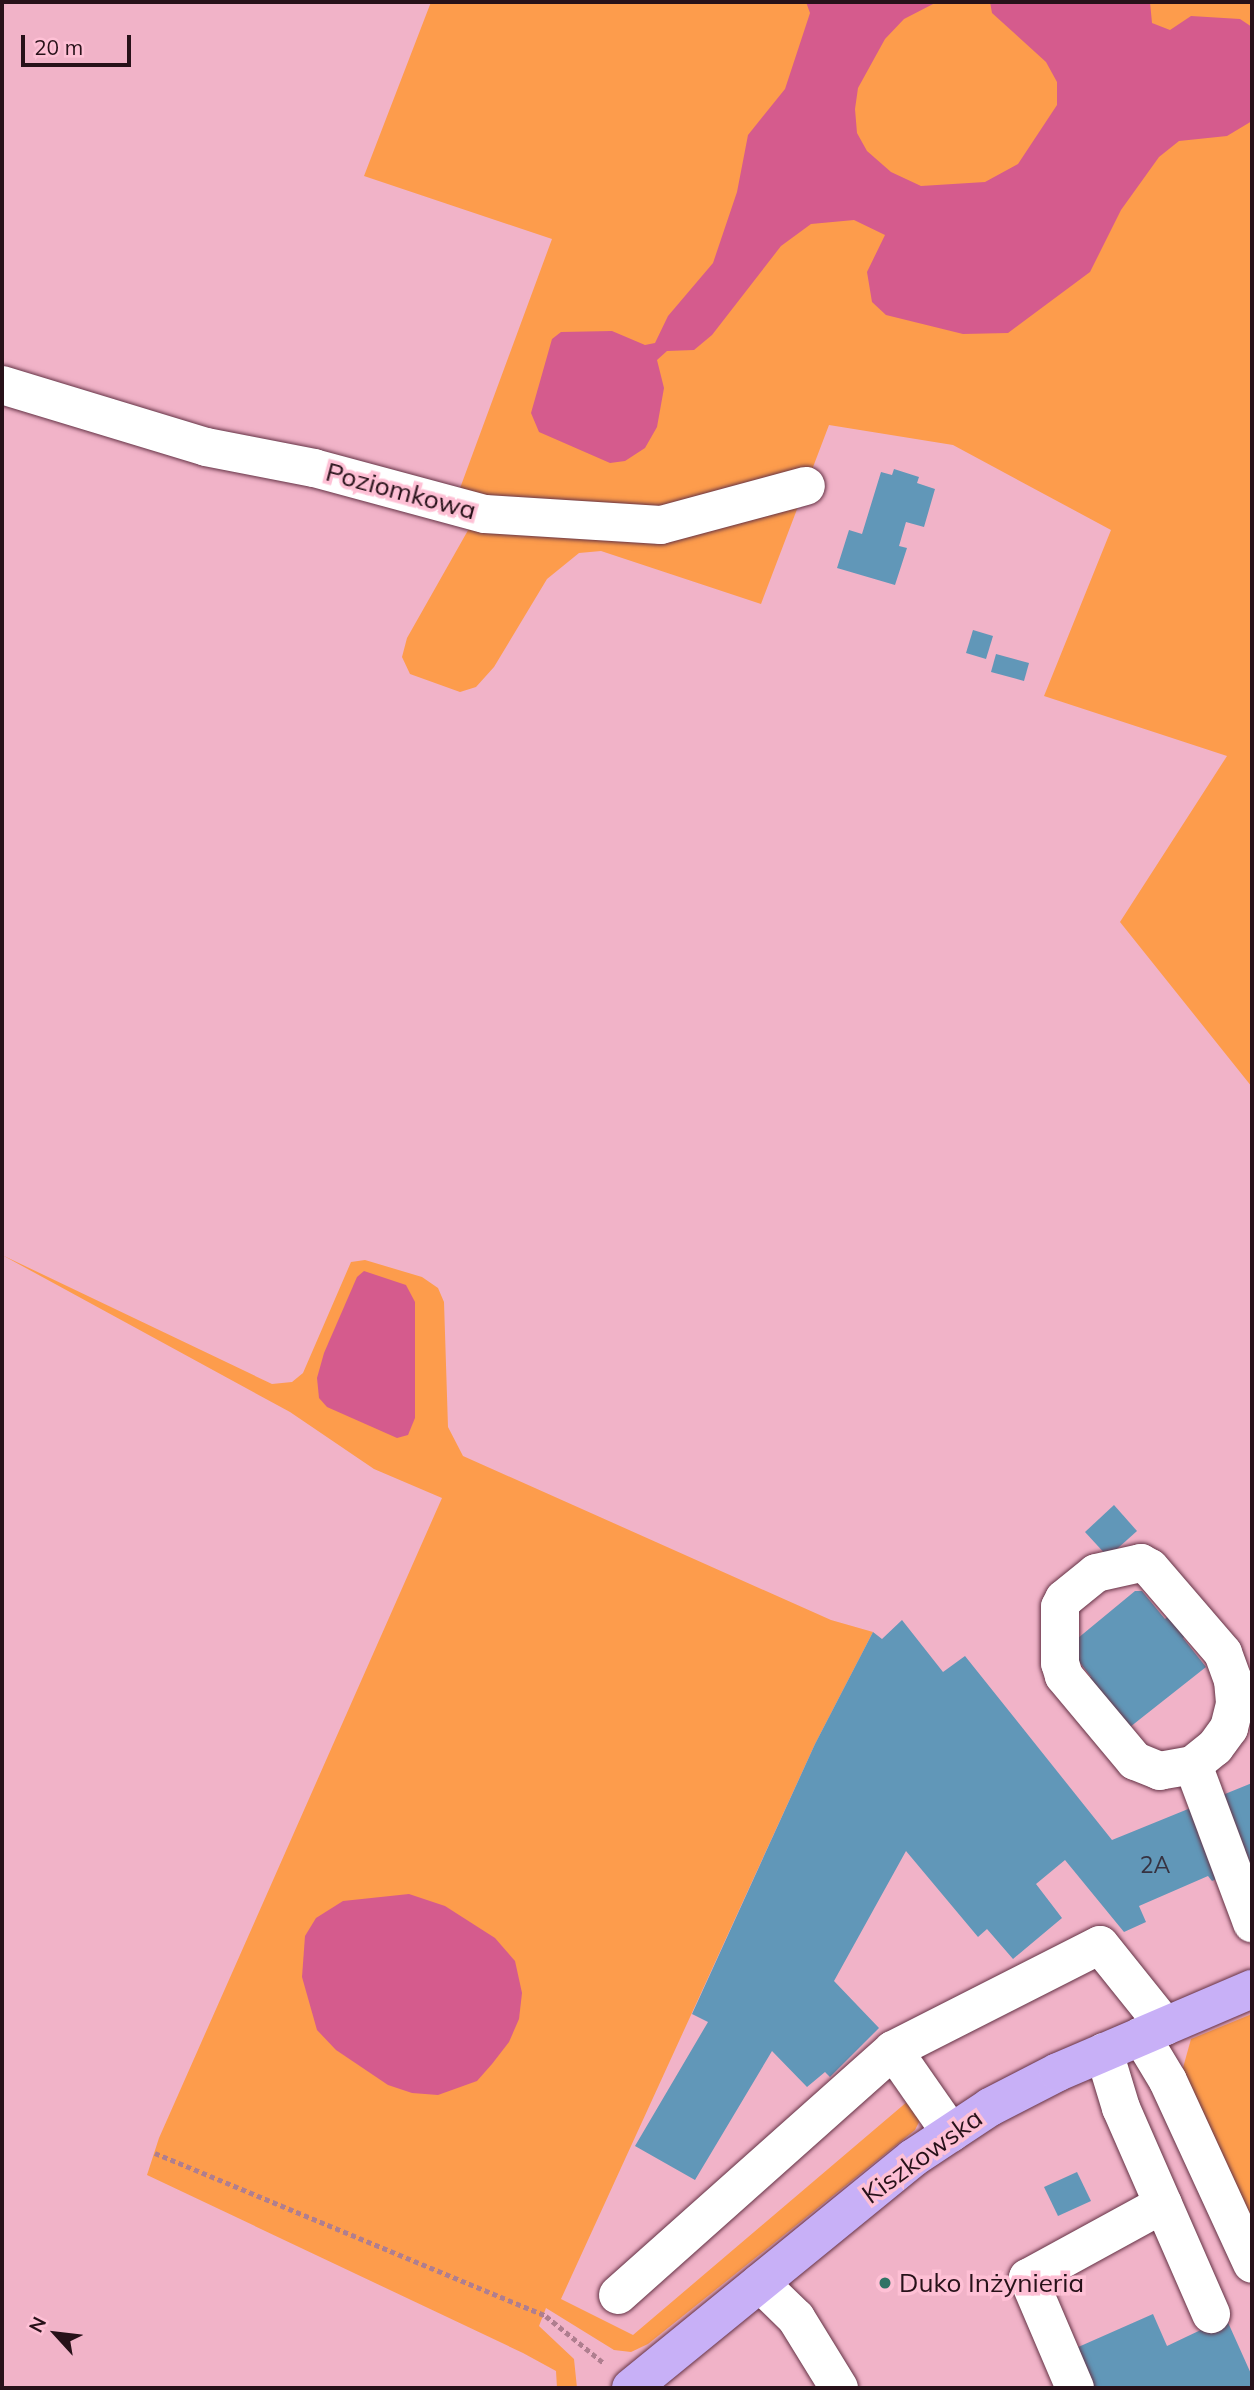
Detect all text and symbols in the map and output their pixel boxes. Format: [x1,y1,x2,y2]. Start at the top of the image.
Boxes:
scale bar [24,21,135,65]
text: 20 m [34,34,83,60]
street label: Poziomkowa [323,456,479,526]
house number: 2A [1140,1851,1170,1879]
street label: Kiszkowska [856,2102,988,2210]
place label: Duko Inżynieria [899,2267,1084,2299]
marker: Duko Inżynieria [877,2275,893,2291]
north arrow [21,2299,91,2369]
text: N [23,2313,51,2336]

